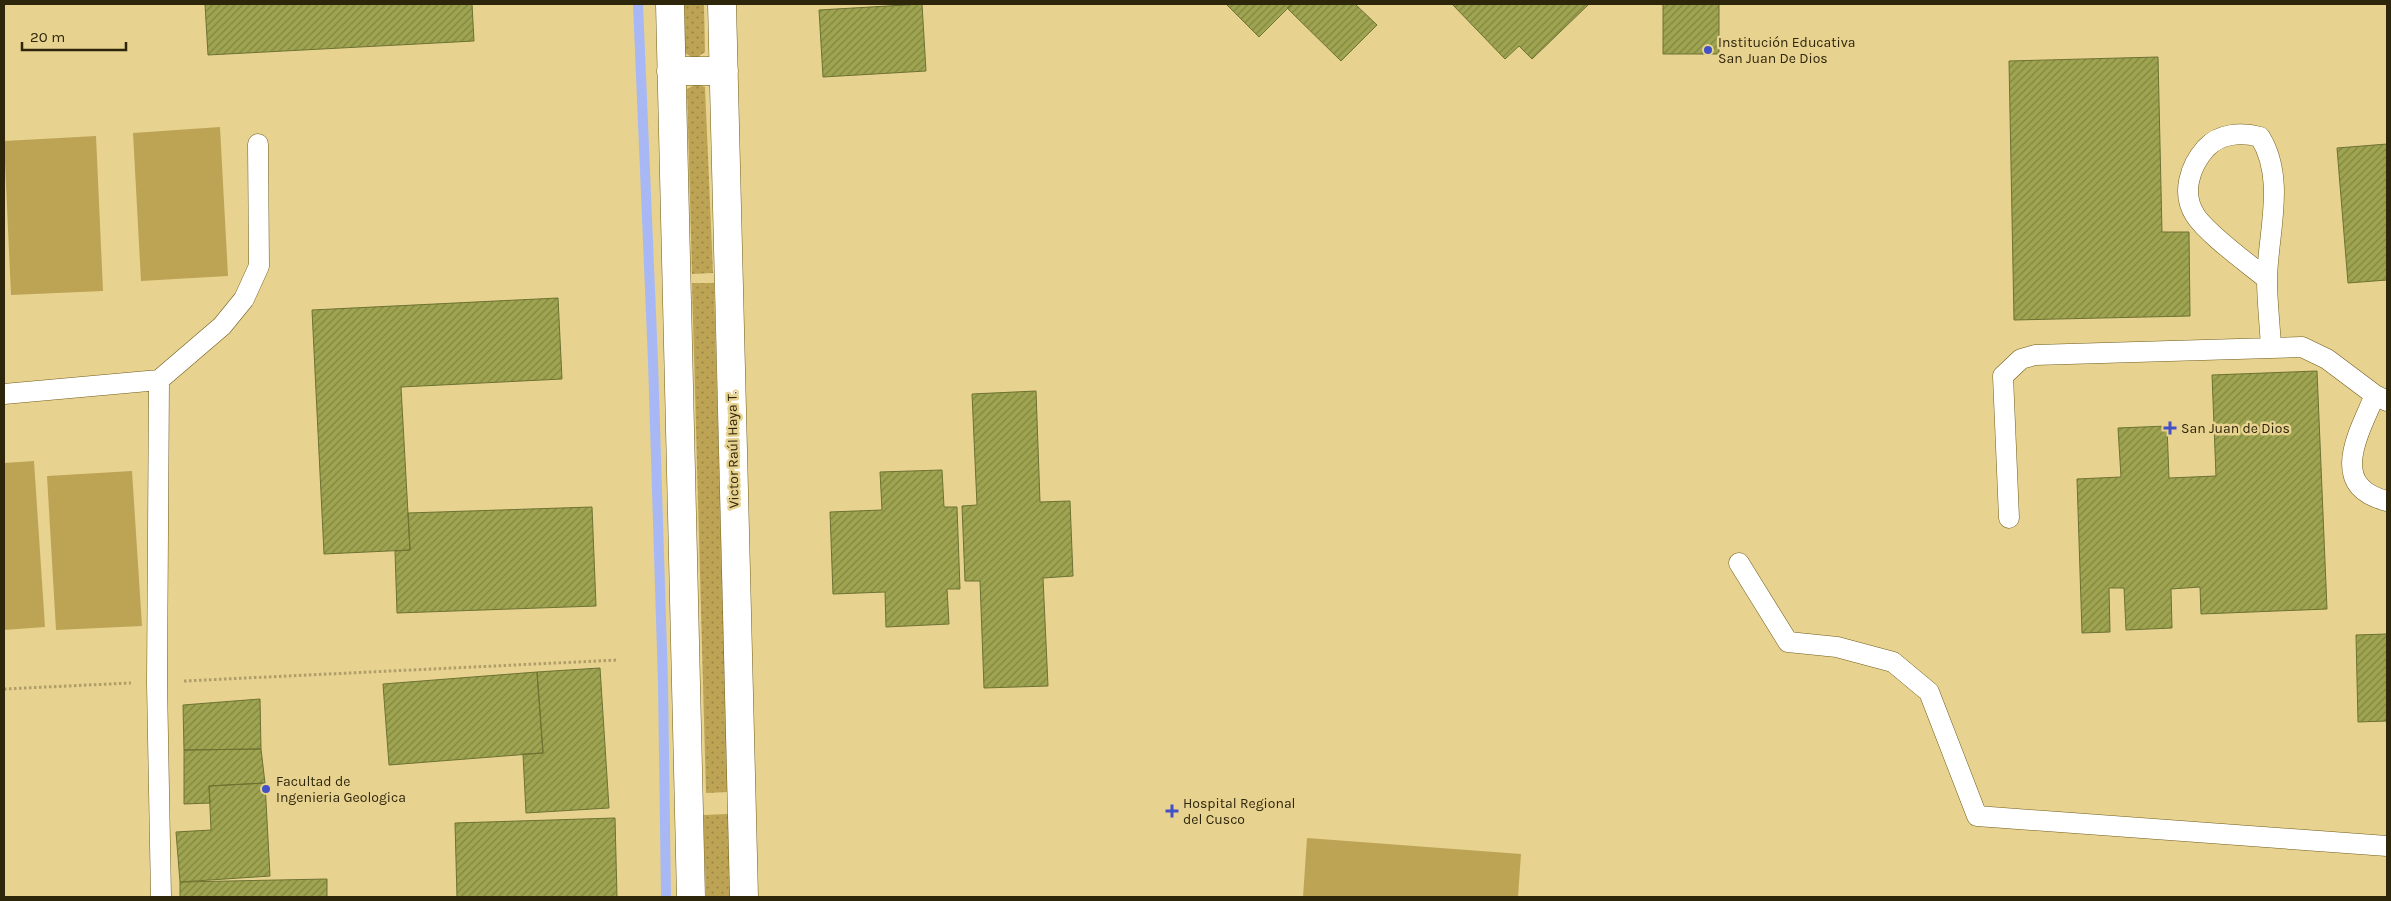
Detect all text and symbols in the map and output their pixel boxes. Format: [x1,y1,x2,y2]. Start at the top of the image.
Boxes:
scale bar [22,20,126,52]
text: 20 m [30,28,65,46]
place label: Institución Educativa San Juan De Dios [1718,34,1855,67]
marker: Institución Educativa San Juan De Dios [1702,44,1714,56]
street label: Victor Raúl Haya T. [723,391,743,508]
place label: San Juan de Dios [2181,420,2290,437]
marker: San Juan de Dios [2163,421,2177,435]
place label: Facultad de Ingenieria Geologica [276,773,406,806]
marker: Facultad de Ingenieria Geologica [260,783,272,795]
place label: Hospital Regional del Cusco [1183,795,1296,828]
marker: Hospital Regional del Cusco [1165,804,1179,818]

